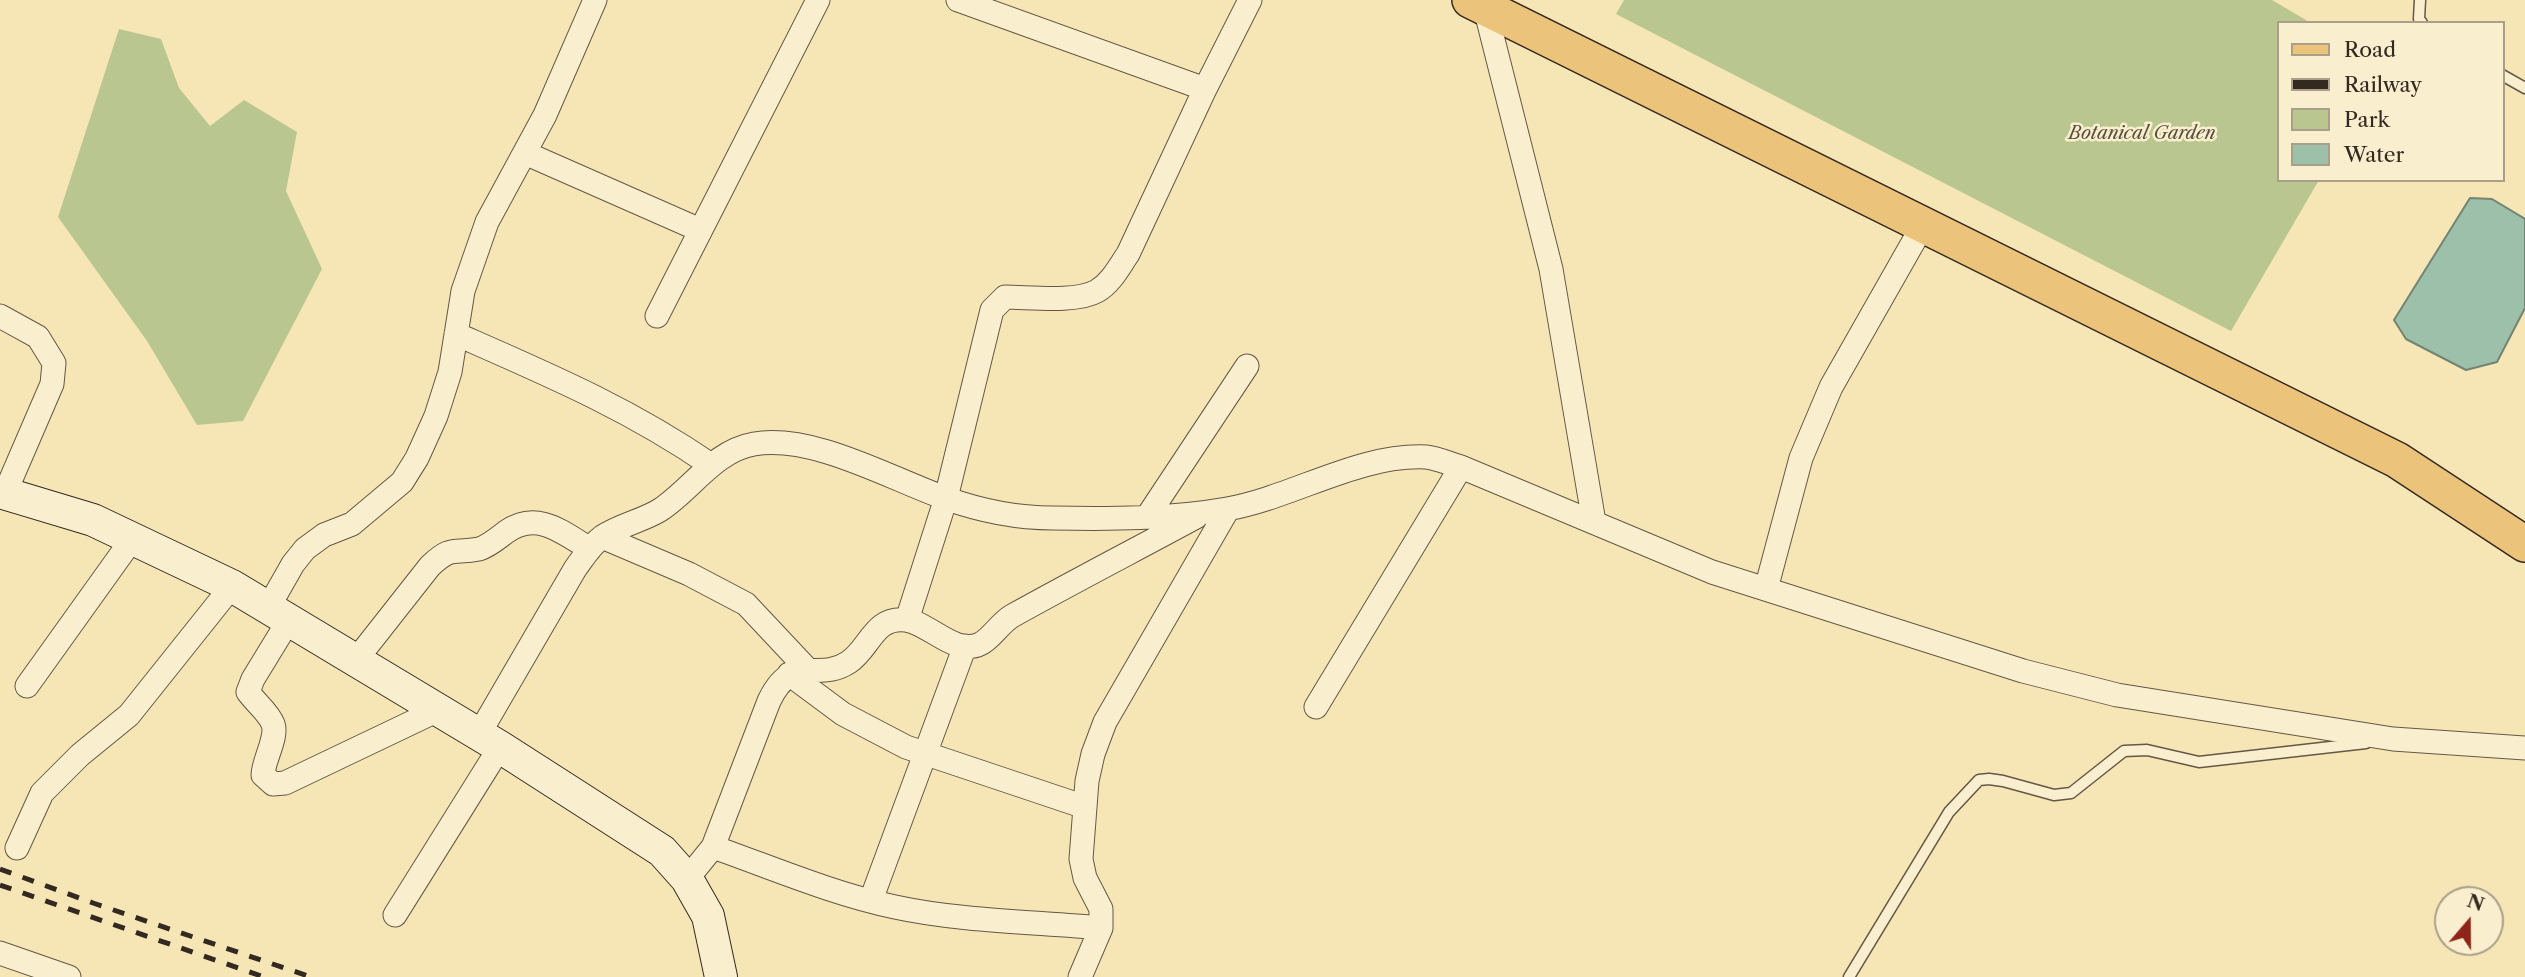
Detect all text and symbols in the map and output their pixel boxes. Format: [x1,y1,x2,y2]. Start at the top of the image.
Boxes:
legend [2276,21,2504,182]
text: Road [2344,37,2396,62]
text: Railway [2344,72,2422,97]
text: Park [2344,107,2390,132]
park label: Botanical Garden [2068,123,2216,145]
text: Water [2344,142,2404,167]
north arrow [2434,886,2504,956]
text: N [2464,889,2487,916]

